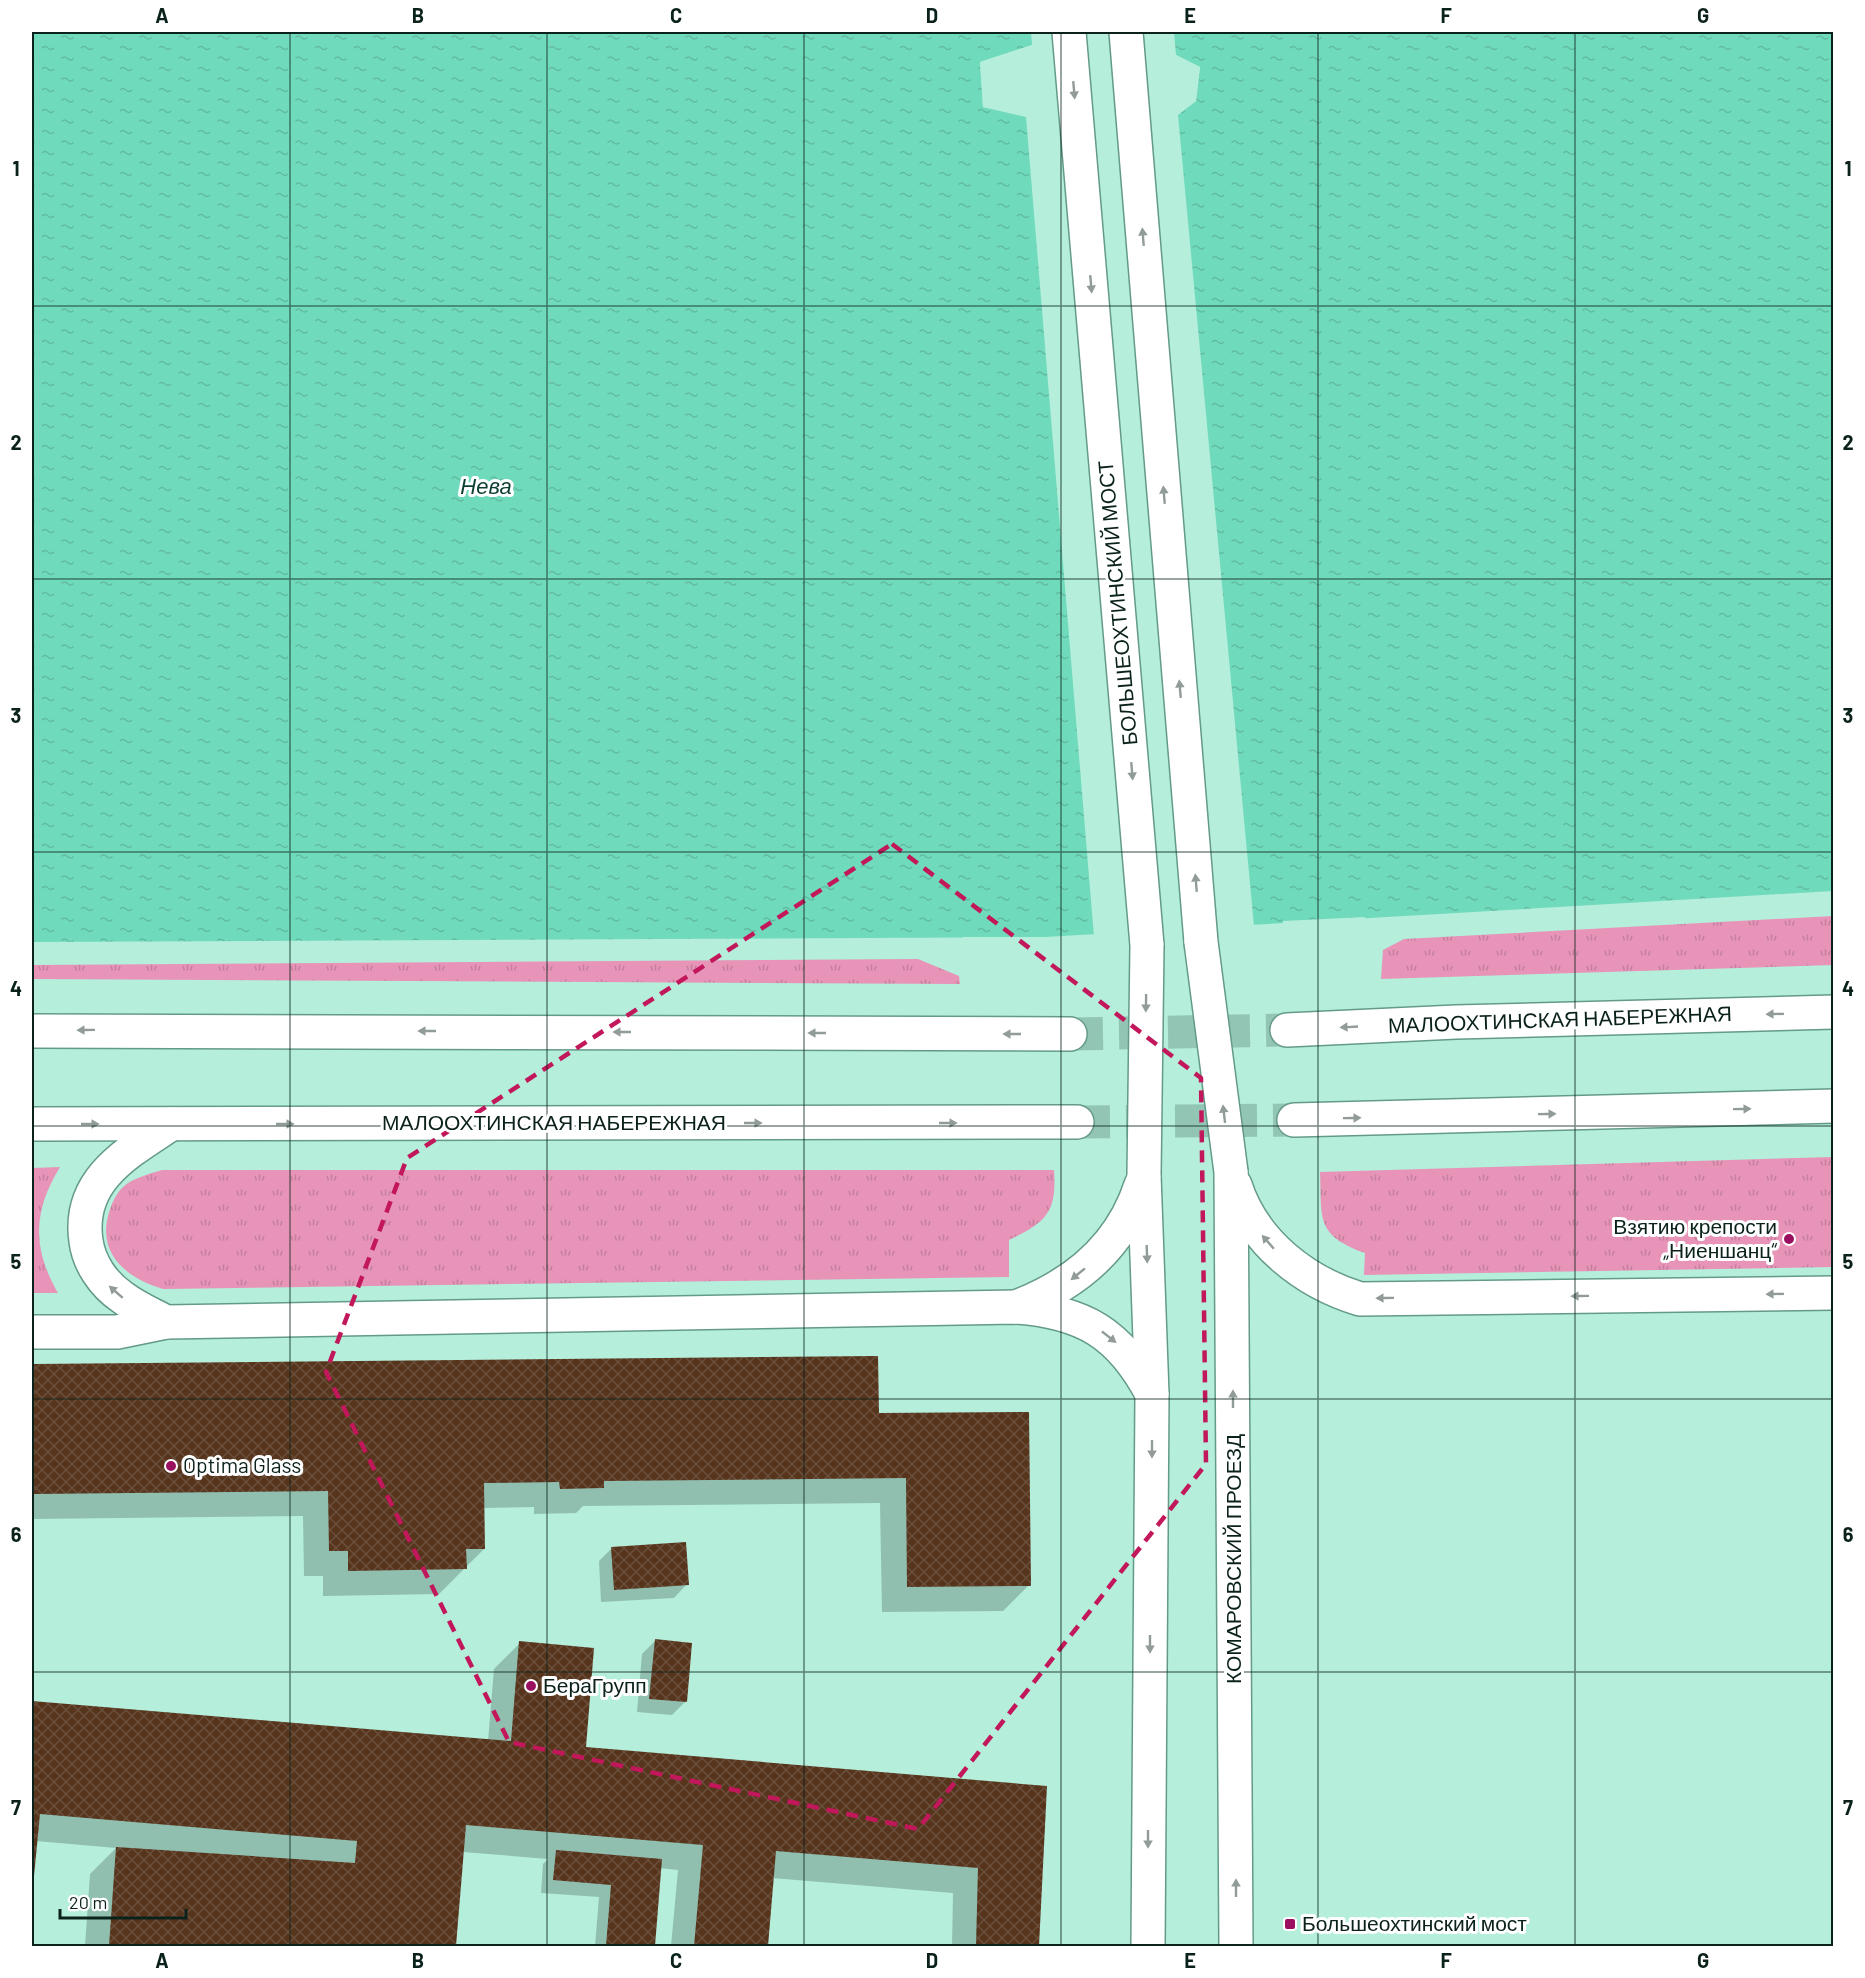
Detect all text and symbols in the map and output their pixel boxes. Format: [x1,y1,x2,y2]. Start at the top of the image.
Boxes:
text: A [155,3,169,27]
text: B [412,3,424,27]
text: C [670,3,682,27]
text: D [926,3,938,27]
text: E [1184,3,1196,27]
text: F [1440,3,1452,27]
text: G [1697,3,1709,27]
one-way arrow [1069,80,1079,99]
text: 1 [12,156,20,180]
text: 1 [1844,156,1852,180]
one-way arrow [1138,228,1148,247]
one-way arrow [1086,275,1096,294]
text: 2 [10,430,22,454]
text: 2 [1842,430,1854,454]
street label: БОЛЬШЕОХТИНСКИЙ МОСТ [1092,459,1141,747]
water label: Нева [460,472,512,498]
one-way arrow [1160,485,1169,504]
one-way arrow [1175,679,1185,698]
text: 3 [11,703,21,727]
text: 3 [1843,703,1853,727]
one-way arrow [1127,762,1137,781]
one-way arrow [1191,874,1201,893]
text: 4 [10,976,22,1000]
text: 4 [1842,976,1854,1000]
one-way arrow [1141,994,1151,1013]
street label: МАЛООХТИНСКАЯ НАБЕРЕЖНАЯ [1388,1000,1732,1037]
one-way arrow [1766,1009,1785,1019]
one-way arrow [1340,1023,1359,1032]
one-way arrow [77,1025,96,1035]
one-way arrow [417,1026,436,1036]
one-way arrow [612,1027,631,1037]
one-way arrow [807,1028,826,1038]
one-way arrow [1002,1029,1021,1039]
one-way arrow [1219,1104,1228,1123]
one-way arrow [1732,1104,1751,1113]
street label: МАЛООХТИНСКАЯ НАБЕРЕЖНАЯ [382,1109,726,1134]
one-way arrow [1537,1109,1556,1118]
one-way arrow [1343,1114,1362,1123]
one-way arrow [743,1118,762,1128]
one-way arrow [938,1118,957,1128]
one-way arrow [80,1119,99,1129]
one-way arrow [275,1119,294,1129]
place label: Взятию крепости „Ниеншанц“ [1613,1213,1777,1262]
marker: Взятию крепости „Ниеншанц“ [1782,1232,1796,1246]
one-way arrow [1262,1235,1275,1250]
one-way arrow [1142,1245,1151,1264]
text: 5 [11,1249,22,1273]
text: 5 [1843,1249,1854,1273]
one-way arrow [1071,1268,1086,1280]
one-way arrow [108,1285,124,1298]
one-way arrow [1766,1289,1785,1299]
one-way arrow [1571,1291,1590,1301]
one-way arrow [1376,1293,1395,1303]
one-way arrow [1102,1331,1117,1343]
one-way arrow [1228,1390,1238,1409]
street label: КОМАРОВСКИЙ ПРОЕЗД [1220,1434,1245,1684]
one-way arrow [1147,1439,1156,1458]
place label: Optima Glass [183,1452,301,1477]
marker: Optima Glass [164,1459,178,1473]
text: 6 [11,1522,22,1546]
text: 6 [1843,1522,1854,1546]
one-way arrow [1145,1634,1155,1653]
place label: БераГрупп [543,1672,647,1697]
marker: БераГрупп [524,1679,538,1693]
text: 7 [11,1795,21,1819]
text: 7 [1843,1795,1853,1819]
one-way arrow [1144,1829,1153,1848]
one-way arrow [1231,1879,1241,1898]
scale bar [60,1882,186,1920]
text: 20 m [69,1891,107,1913]
place label: Большеохтинский мост [1302,1910,1527,1935]
marker: Большеохтинский мост [1283,1917,1297,1931]
text: A [155,1948,169,1972]
text: B [412,1948,424,1972]
text: C [670,1948,682,1972]
text: D [926,1948,938,1972]
text: E [1184,1948,1196,1972]
text: F [1440,1948,1452,1972]
text: G [1697,1948,1709,1972]

